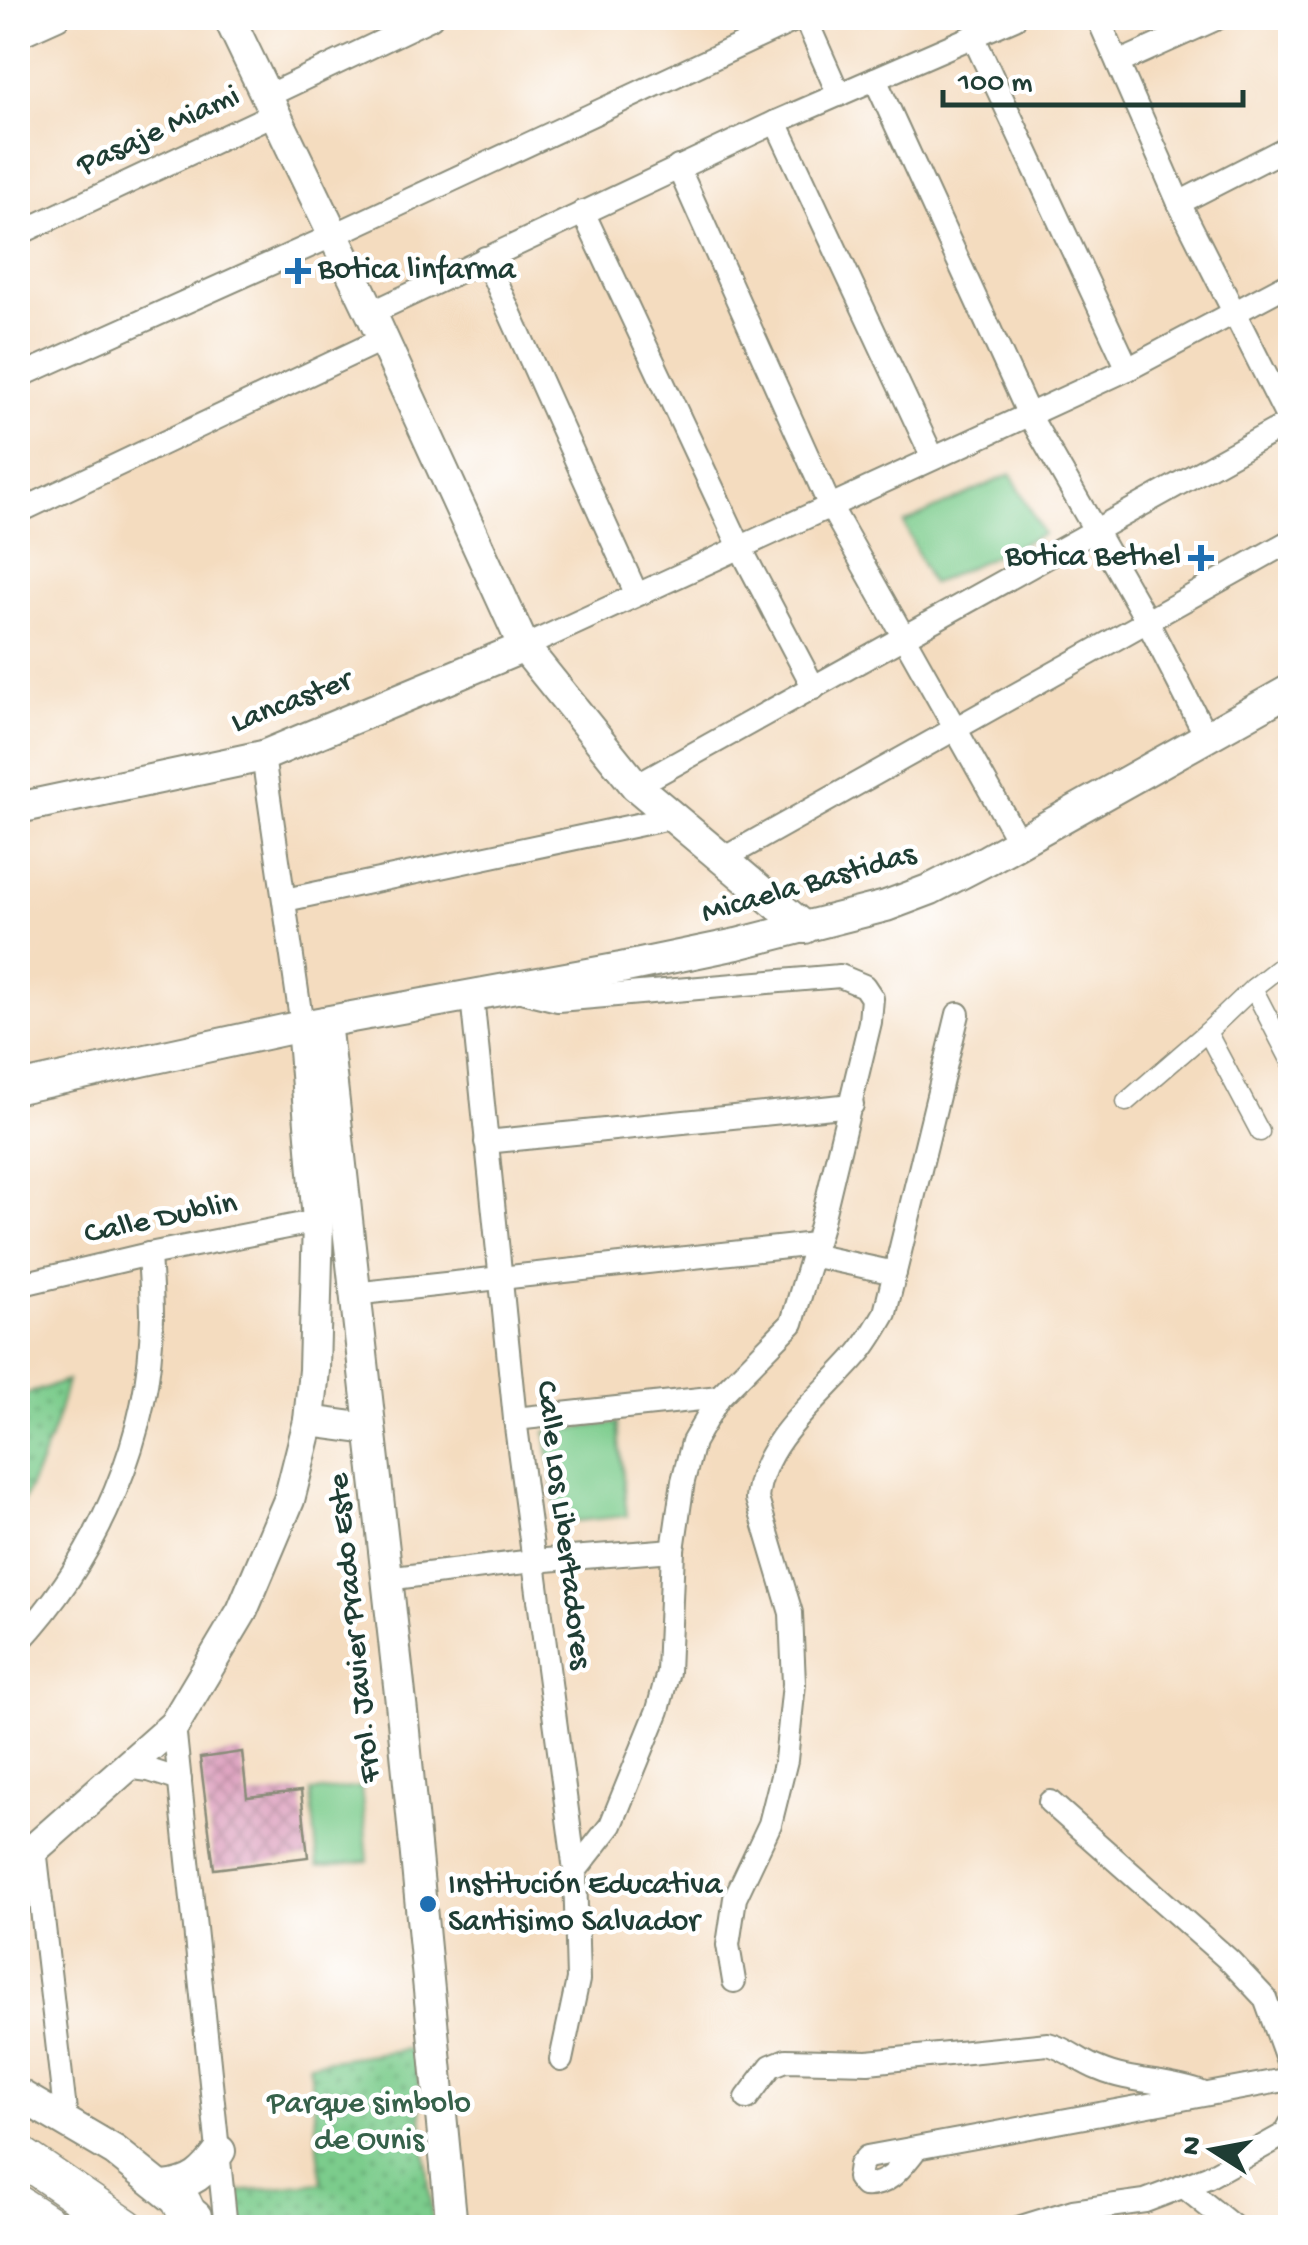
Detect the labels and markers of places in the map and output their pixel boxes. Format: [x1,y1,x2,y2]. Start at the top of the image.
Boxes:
place label: Botica linfarma [317,252,517,290]
marker: Botica linfarma [287,260,309,282]
place label: Botica Bethel [1004,539,1181,577]
marker: Botica Bethel [1190,547,1212,569]
place label: Institución Educativa Santisimo Salvador [448,1867,723,1942]
marker: Institución Educativa Santisimo Salvador [417,1893,439,1915]

